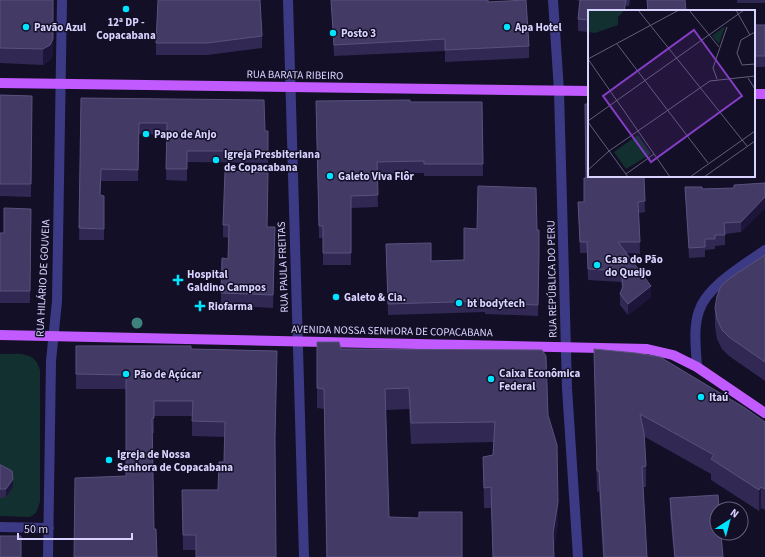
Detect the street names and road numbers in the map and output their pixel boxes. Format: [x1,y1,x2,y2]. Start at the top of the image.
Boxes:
street label: RUA BARATA RIBEIRO [246,67,344,83]
street label: RUA HILÁRIO DE GOUVEIA [32,219,54,337]
street label: RUA REPÚBLICA DO PERU [543,220,561,338]
street label: RUA PAULA FREITAS [274,221,292,313]
street label: AVENIDA NOSSA SENHORA DE COPACABANA [291,322,493,340]

